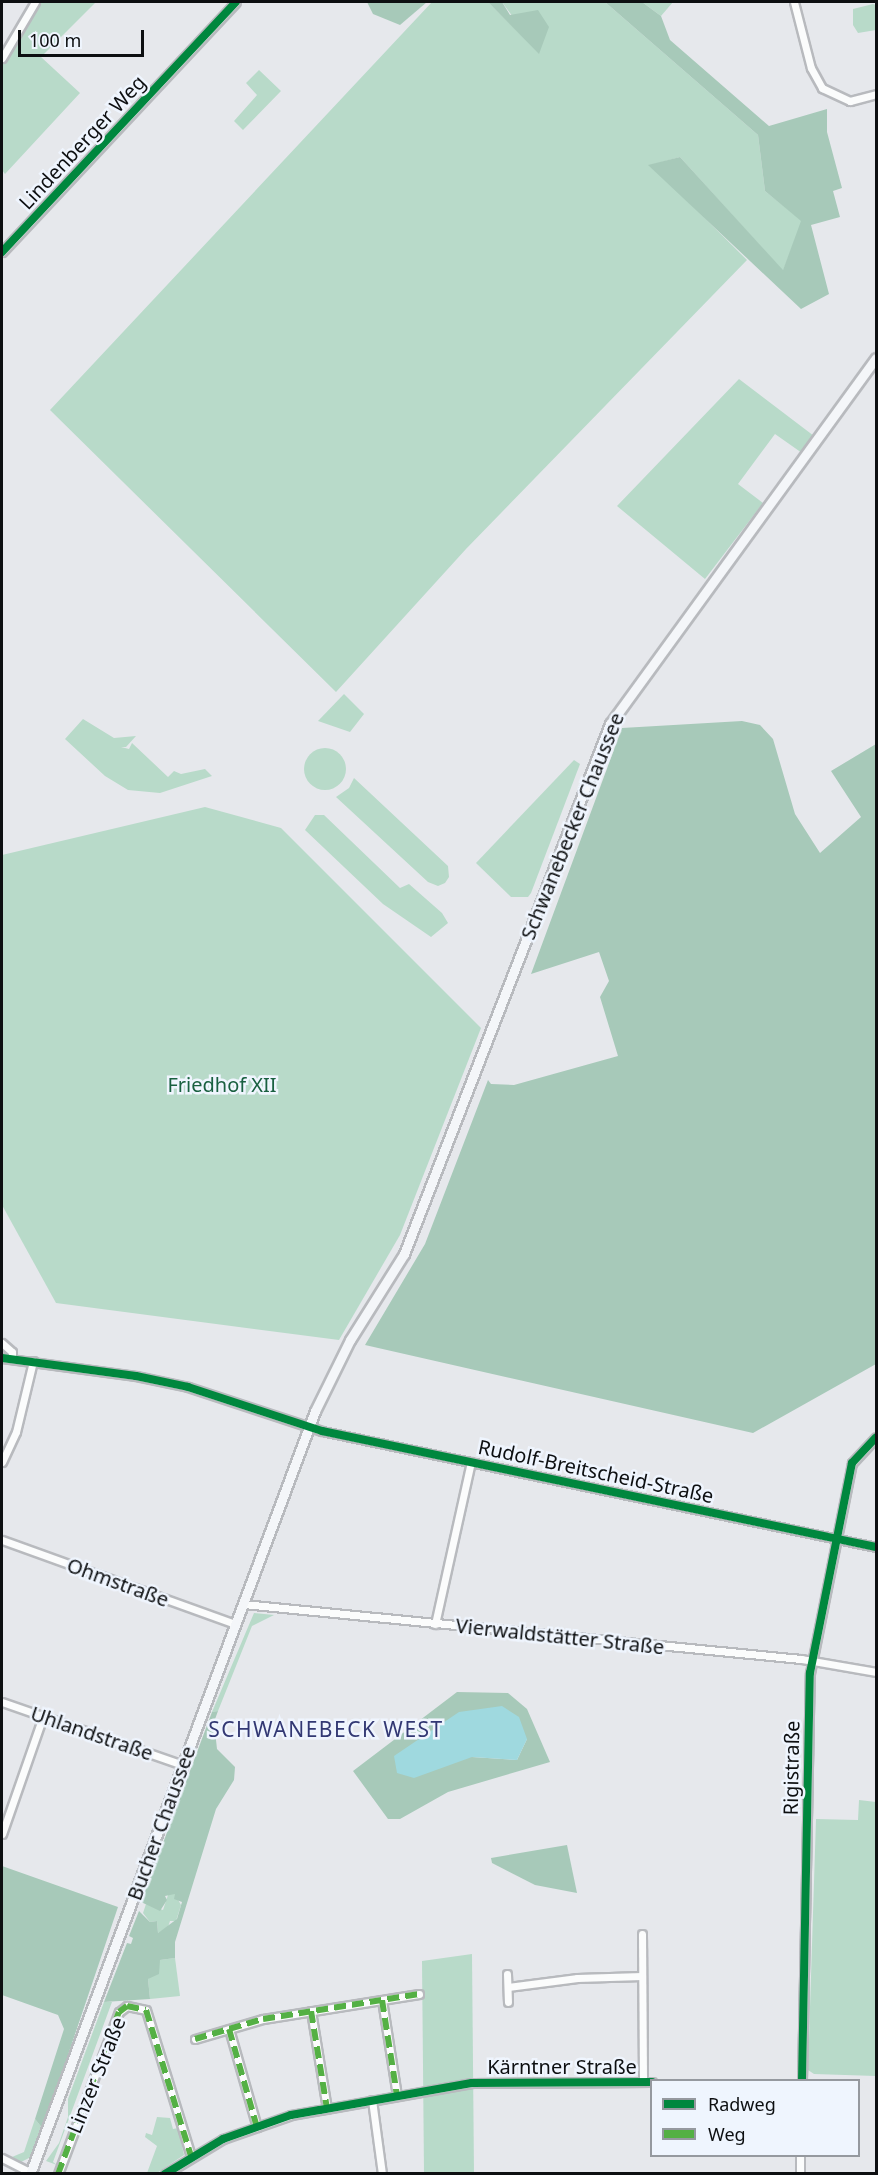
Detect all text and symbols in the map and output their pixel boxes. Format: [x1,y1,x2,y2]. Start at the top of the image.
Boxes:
scale bar [21,18,147,56]
text: 100 m [29,28,81,52]
street label: Lindenberger Weg [14,70,150,214]
street label: Schwanebecker Chaussee [515,709,629,943]
park label: Friedhof XII [167,1072,277,1096]
street label: Rudolf-Breitscheid-Straße [476,1434,716,1508]
street label: Ohmstraße [64,1553,172,1611]
street label: Vierwaldstätter Straße [455,1613,665,1659]
street label: Uhlandstraße [28,1701,156,1765]
district label: SCHWANEBECK WEST [208,1716,444,1742]
street label: Rigistraße [778,1720,804,1816]
street label: Bucher Chaussee [122,1743,200,1903]
street label: Linzer Straße [62,2013,130,2137]
street label: Kärntner Straße [487,2054,637,2078]
legend [650,2079,860,2157]
text: Radweg [708,2092,776,2116]
text: Weg [708,2122,746,2146]

